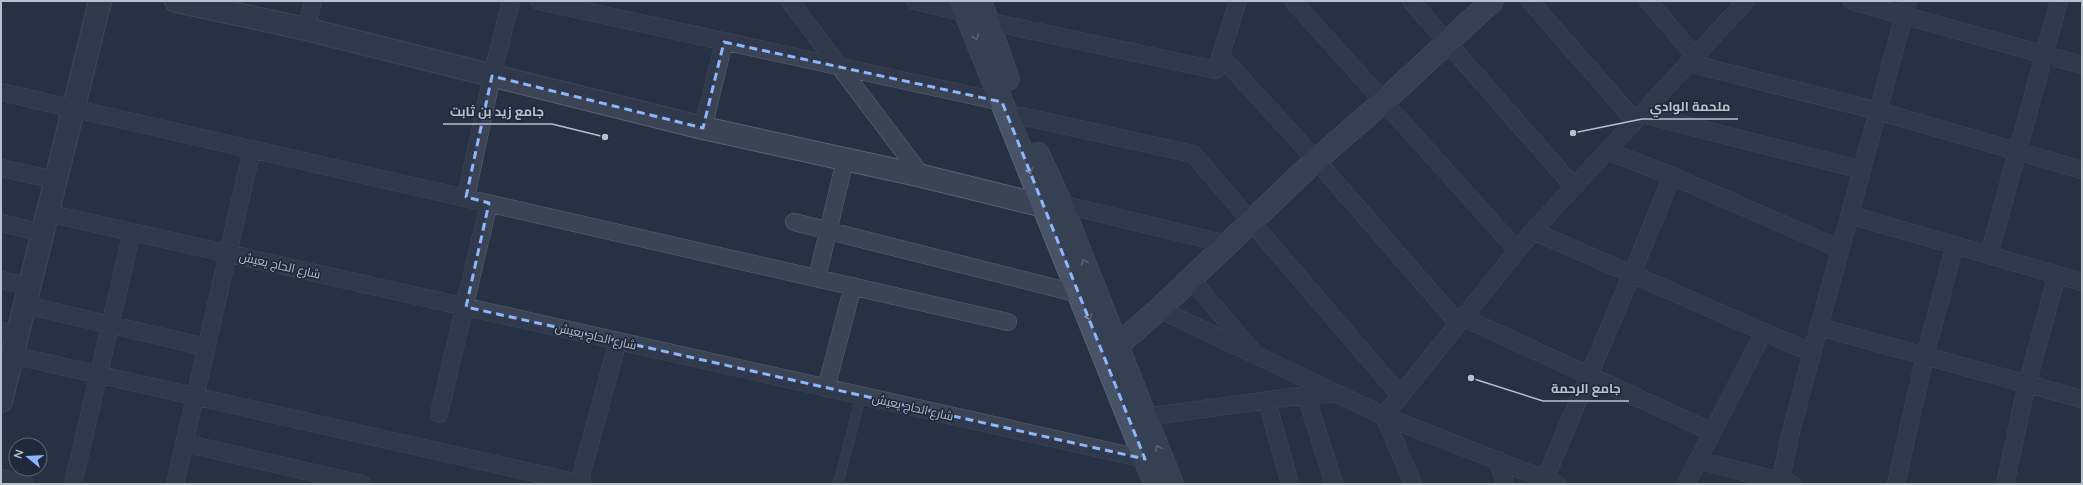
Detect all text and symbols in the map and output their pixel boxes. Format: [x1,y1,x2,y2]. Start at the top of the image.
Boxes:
one-way arrow [971,33,979,41]
callout: ملحمة الوادي [1642,94,1738,119]
text: ملحمة الوادي [1650,98,1730,118]
callout: جامع زيد بن ثابت [443,99,552,124]
text: جامع زيد بن ثابت [450,103,544,120]
one-way arrow [1025,167,1033,174]
street label: شارع الحاج يعيش [238,248,322,283]
one-way arrow [1080,259,1088,266]
one-way arrow [1084,314,1092,321]
street label: شارع الحاج يعيش [554,319,638,354]
callout: جامع الرحمة [1543,376,1629,401]
text: جامع الرحمة [1551,380,1621,397]
street label: شارع الحاج يعيش [871,390,955,425]
north arrow [8,437,48,477]
one-way arrow [1154,444,1162,451]
text: N [11,448,26,460]

